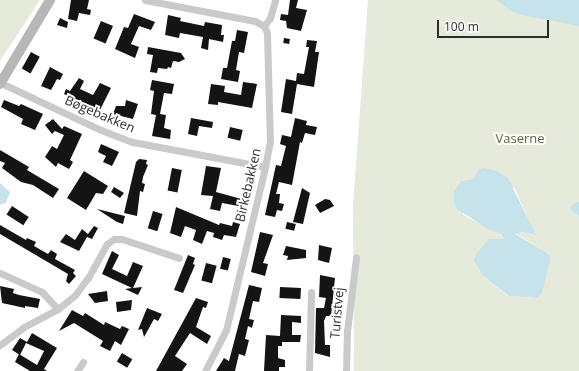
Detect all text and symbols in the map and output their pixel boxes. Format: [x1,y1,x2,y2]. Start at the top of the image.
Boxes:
scale bar [439,12,551,38]
text: 100 m [444,18,479,35]
street label: Bøgebakken [63,92,137,136]
park label: Vaserne [495,130,545,146]
street label: Birkebakken [232,147,264,223]
street label: Turistvej [327,287,347,339]

